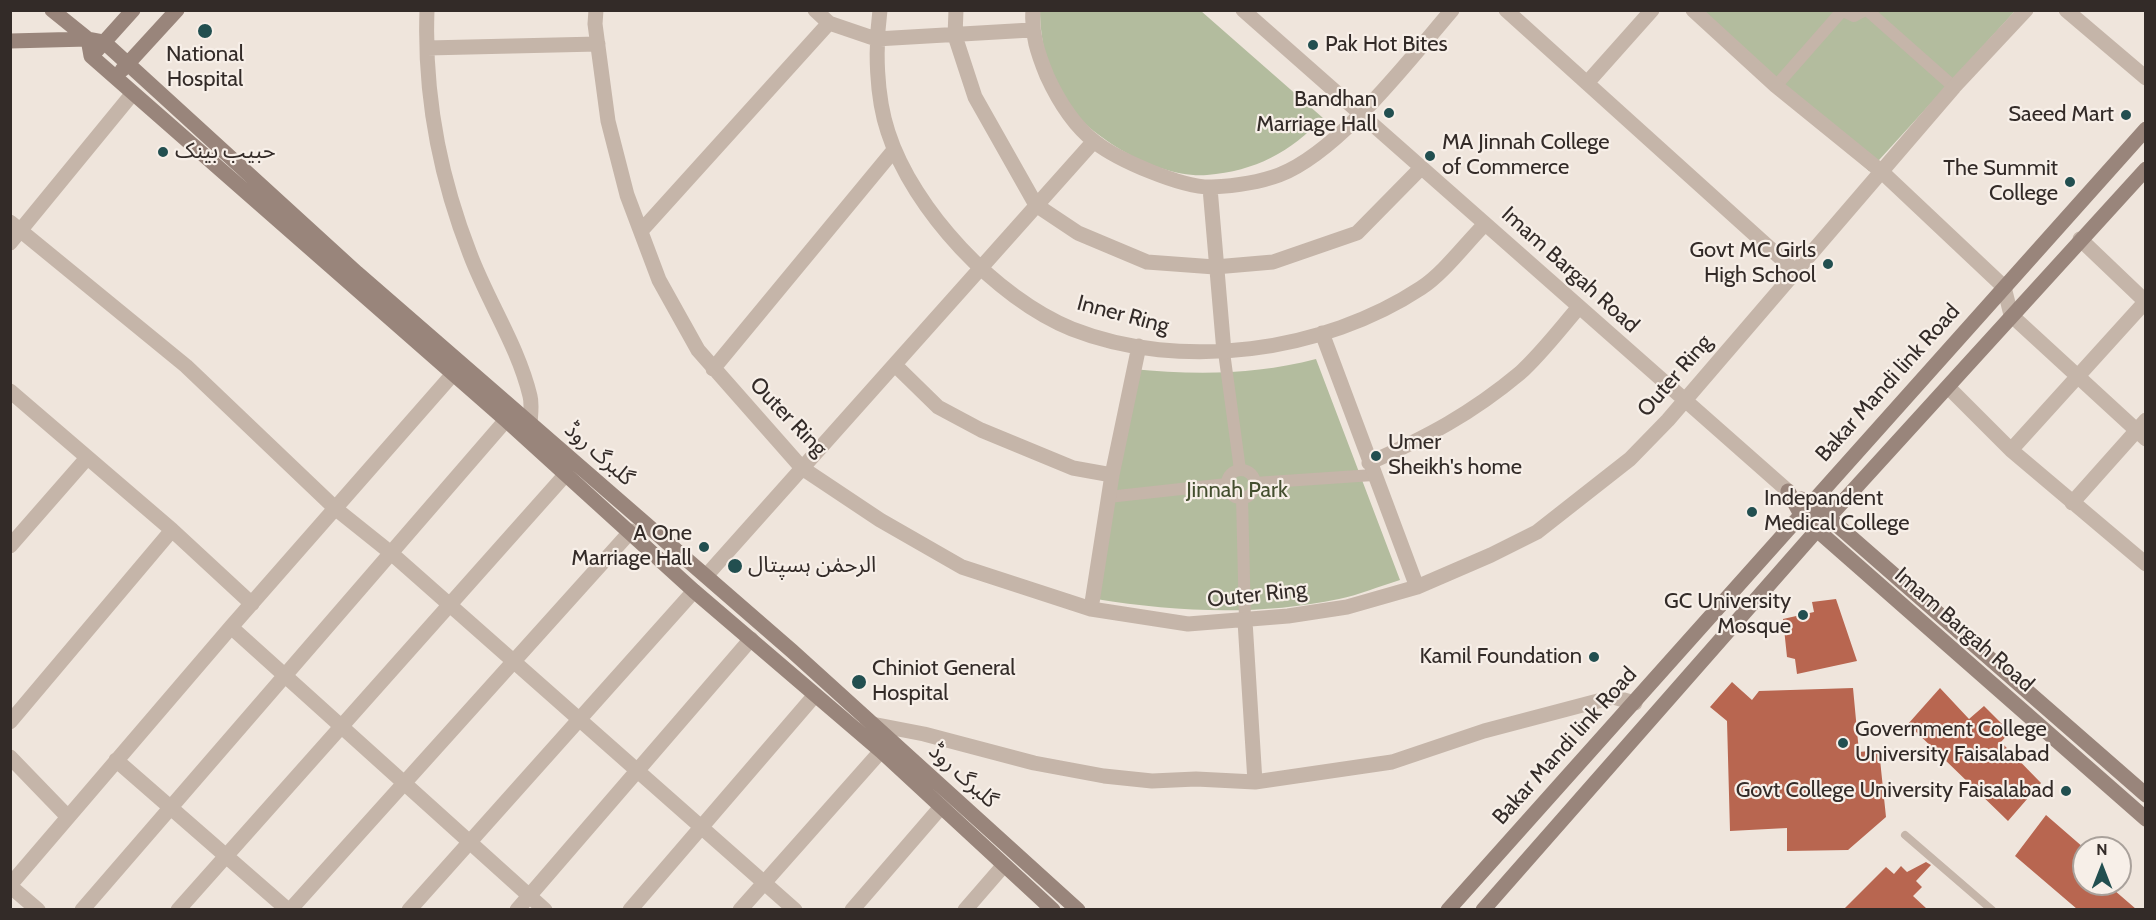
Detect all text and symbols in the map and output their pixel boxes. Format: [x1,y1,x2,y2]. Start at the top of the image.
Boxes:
marker: National Hospital [196,22,214,40]
place label: Pak Hot Bites [1325,32,1448,58]
marker: Pak Hot Bites [1306,38,1320,52]
place label: National Hospital [166,42,244,94]
place label: Bandhan Marriage Hall [1256,87,1377,138]
place label: Saeed Mart [2008,102,2114,128]
marker: Bandhan Marriage Hall [1382,106,1396,120]
marker: Saeed Mart [2119,108,2133,122]
place label: MA Jinnah College of Commerce [1442,130,1610,182]
place label: حبیب بینک [175,139,276,165]
marker: حبیب بینک [156,145,170,159]
marker: MA Jinnah College of Commerce [1423,149,1437,163]
place label: The Summit College [1943,156,2058,208]
marker: The Summit College [2063,175,2077,189]
street label: Imam Bargah Road [1496,201,1644,339]
place label: Govt MC Girls High School [1689,238,1816,290]
marker: Govt MC Girls High School [1821,257,1835,271]
street label: Inner Ring [1074,290,1172,340]
street label: Bakar Mandi link Road [1810,299,1966,467]
street label: Outer Ring [1632,330,1718,422]
street label: Outer Ring [744,372,832,462]
street label: گلبرگ روڈ [559,417,639,491]
place label: Umer Sheikh's home [1388,430,1522,482]
marker: Umer Sheikh's home [1369,449,1383,463]
park label: Jinnah Park [1186,478,1288,504]
place label: Indepandent Medical College [1764,486,1910,538]
marker: Indepandent Medical College [1745,505,1759,519]
place label: A One Marriage Hall [571,521,692,572]
marker: A One Marriage Hall [697,540,711,554]
place label: الرحمٰن ہسپتال [748,553,876,579]
marker: الرحمٰن ہسپتال [726,557,744,575]
street label: Imam Bargah Road [1889,562,2039,698]
street label: Outer Ring [1206,577,1308,613]
place label: GC University Mosque [1664,589,1791,640]
marker: GC University Mosque [1796,608,1810,622]
place label: Kamil Foundation [1419,644,1582,670]
marker: Kamil Foundation [1587,650,1601,664]
place label: Chiniot General Hospital [872,656,1015,708]
street label: Bakar Mandi link Road [1487,662,1643,830]
marker: Chiniot General Hospital [850,673,868,691]
place label: Government College University Faisalabad [1855,717,2050,768]
marker: Government College University Faisalabad [1836,736,1850,750]
street label: گلبرگ روڈ [923,738,1003,814]
place label: Govt College University Faisalabad [1736,778,2054,804]
marker: Govt College University Faisalabad [2059,784,2073,798]
north arrow [2072,836,2132,896]
text: N [2096,840,2108,859]

